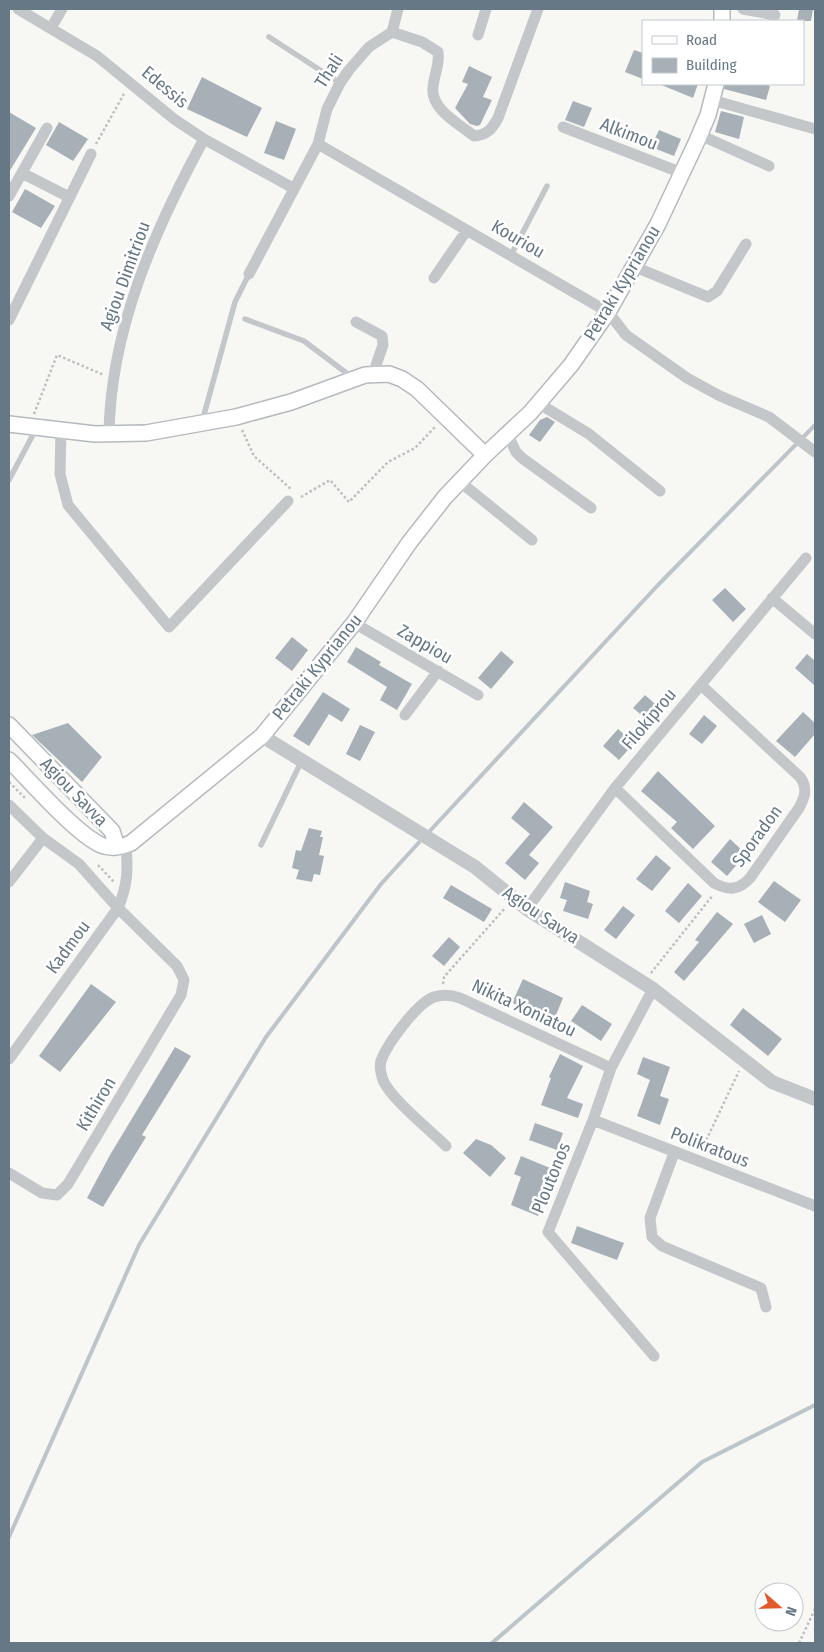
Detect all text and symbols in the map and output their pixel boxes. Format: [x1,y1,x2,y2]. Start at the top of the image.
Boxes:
legend [642,20,804,85]
text: Road [686,31,717,49]
street label: Thali [310,50,348,92]
text: Building [686,56,737,74]
street label: Edessis [137,61,193,113]
street label: Alkimou [597,113,661,155]
street label: Kouriou [487,215,549,263]
street label: Agiou Dimitriou [95,218,155,334]
street label: Petraki Kyprianou [579,221,665,345]
street label: Petraki Kyprianou [267,609,367,725]
street label: Zappiou [394,620,456,668]
street label: Filokiprou [617,684,681,754]
street label: Agiou Savva [36,753,112,831]
street label: Sporadon [727,801,787,871]
street label: Agiou Savva [499,881,584,949]
street label: Kadmou [41,916,95,978]
street label: Nikita Xoniatou [468,974,580,1042]
street label: Kithiron [71,1073,121,1135]
street label: Polikratous [667,1122,753,1172]
street label: Ploutonos [527,1139,575,1217]
north arrow [754,1582,804,1632]
text: N [781,1604,800,1618]

